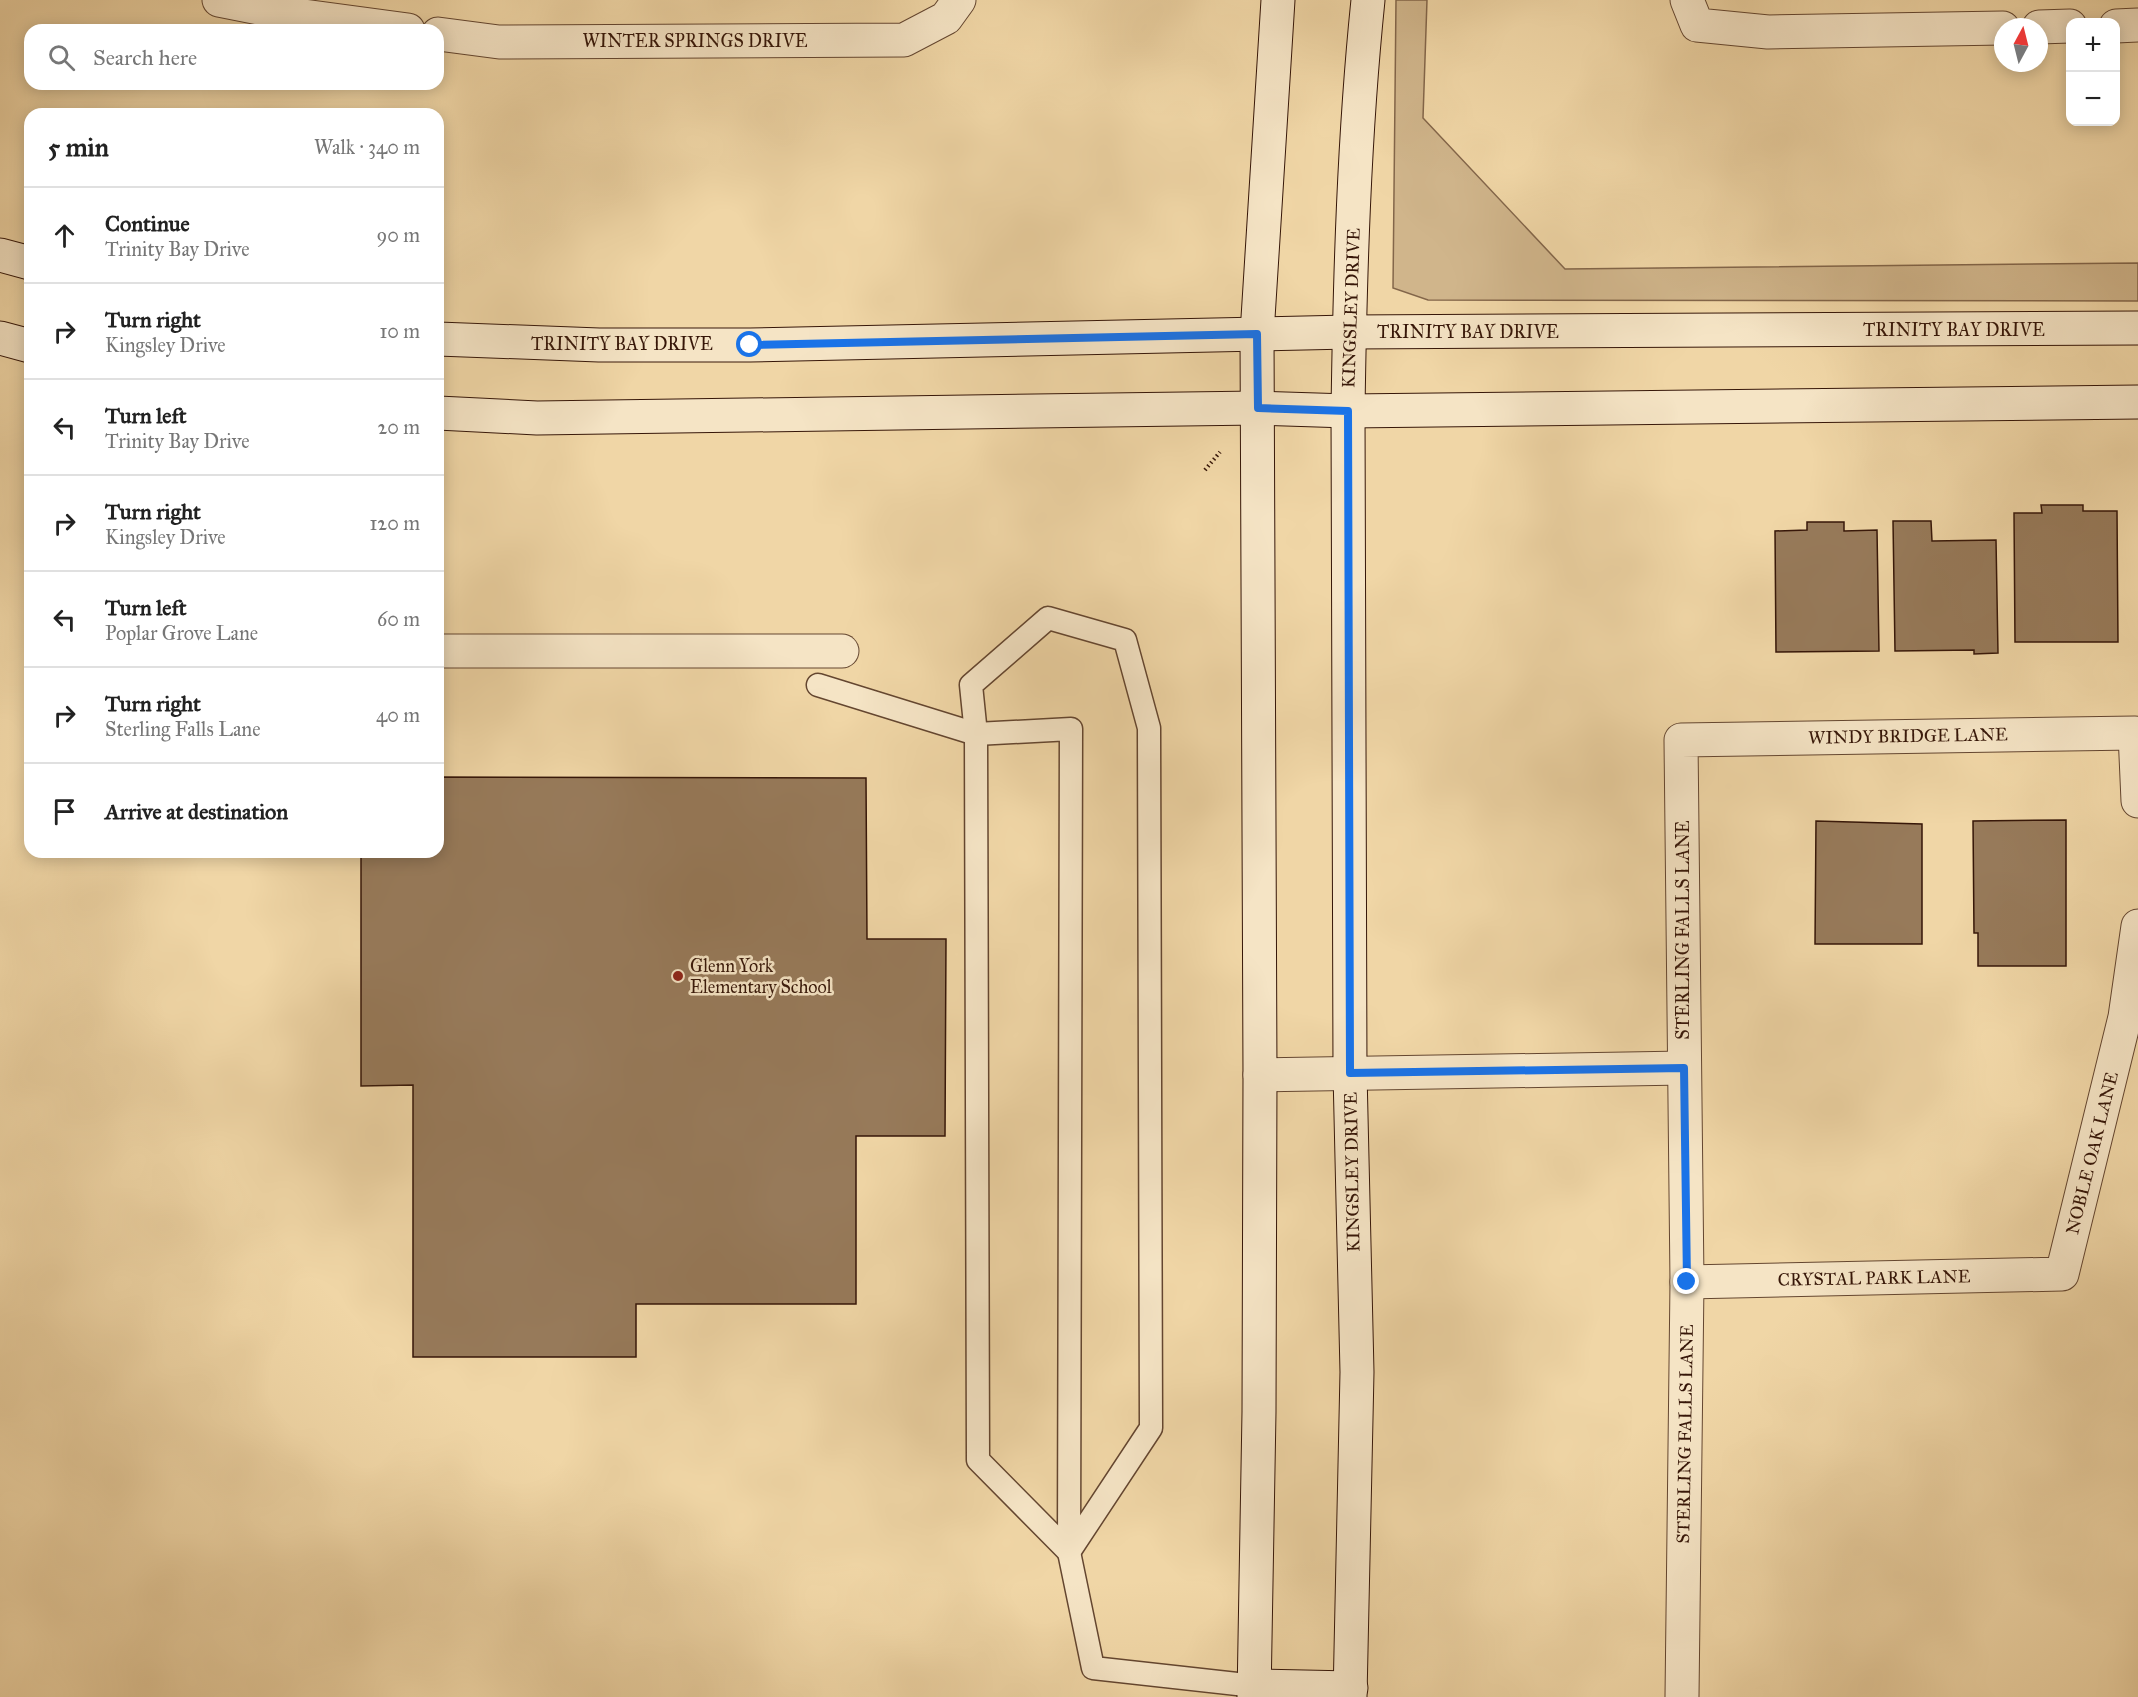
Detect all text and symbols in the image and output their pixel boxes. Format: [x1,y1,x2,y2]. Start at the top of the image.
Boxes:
north arrow [1994,18,2048,72]
map controls [2066,18,2120,126]
button: + [2066,18,2120,72]
search box [24,24,444,90]
street label: WINTER SPRINGS DRIVE [582,30,808,52]
icon: search [45,41,78,74]
text: Search here [93,44,197,71]
button: − [2066,72,2120,126]
text: 5 min [48,131,109,163]
text: Walk · 340 m [314,135,420,159]
text: Continue [105,210,190,237]
icon: ahead [48,219,81,252]
text: 90 m [377,223,420,247]
street label: KINGSLEY DRIVE [1337,227,1365,388]
text: Trinity Bay Drive [105,237,250,261]
text: Turn right [105,306,201,333]
icon: right [48,315,81,348]
text: 10 m [379,319,420,343]
street label: TRINITY BAY DRIVE [1863,319,2045,341]
street label: TRINITY BAY DRIVE [1377,321,1559,343]
route start [736,331,762,357]
text: Kingsley Drive [105,333,226,357]
street label: TRINITY BAY DRIVE [531,333,713,355]
text: Turn left [105,402,187,429]
icon: left [48,411,81,444]
text: 20 m [377,415,420,439]
text: Trinity Bay Drive [105,429,250,453]
text: Turn right [105,498,201,525]
icon: right [48,507,81,540]
text: 120 m [369,511,420,535]
text: Kingsley Drive [105,525,226,549]
text: Turn left [105,594,187,621]
icon: left [48,603,81,636]
text: 60 m [377,607,420,631]
text: Poplar Grove Lane [105,621,258,645]
text: Turn right [105,690,201,717]
icon: right [48,699,81,732]
text: 40 m [376,703,420,727]
text: Sterling Falls Lane [105,717,261,741]
street label: WINDY BRIDGE LANE [1808,723,2008,749]
icon: arrive [48,795,81,828]
text: Arrive at destination [105,798,288,825]
street label: STERLING FALLS LANE [1672,820,1694,1040]
place label: Glenn York Elementary School [690,955,832,998]
marker: Glenn York Elementary School [671,969,685,983]
street label: NOBLE OAK LANE [2061,1069,2123,1237]
street label: KINGSLEY DRIVE [1340,1092,1364,1252]
street label: CRYSTAL PARK LANE [1777,1265,1971,1291]
route end [1673,1268,1699,1294]
street label: STERLING FALLS LANE [1672,1324,1698,1544]

